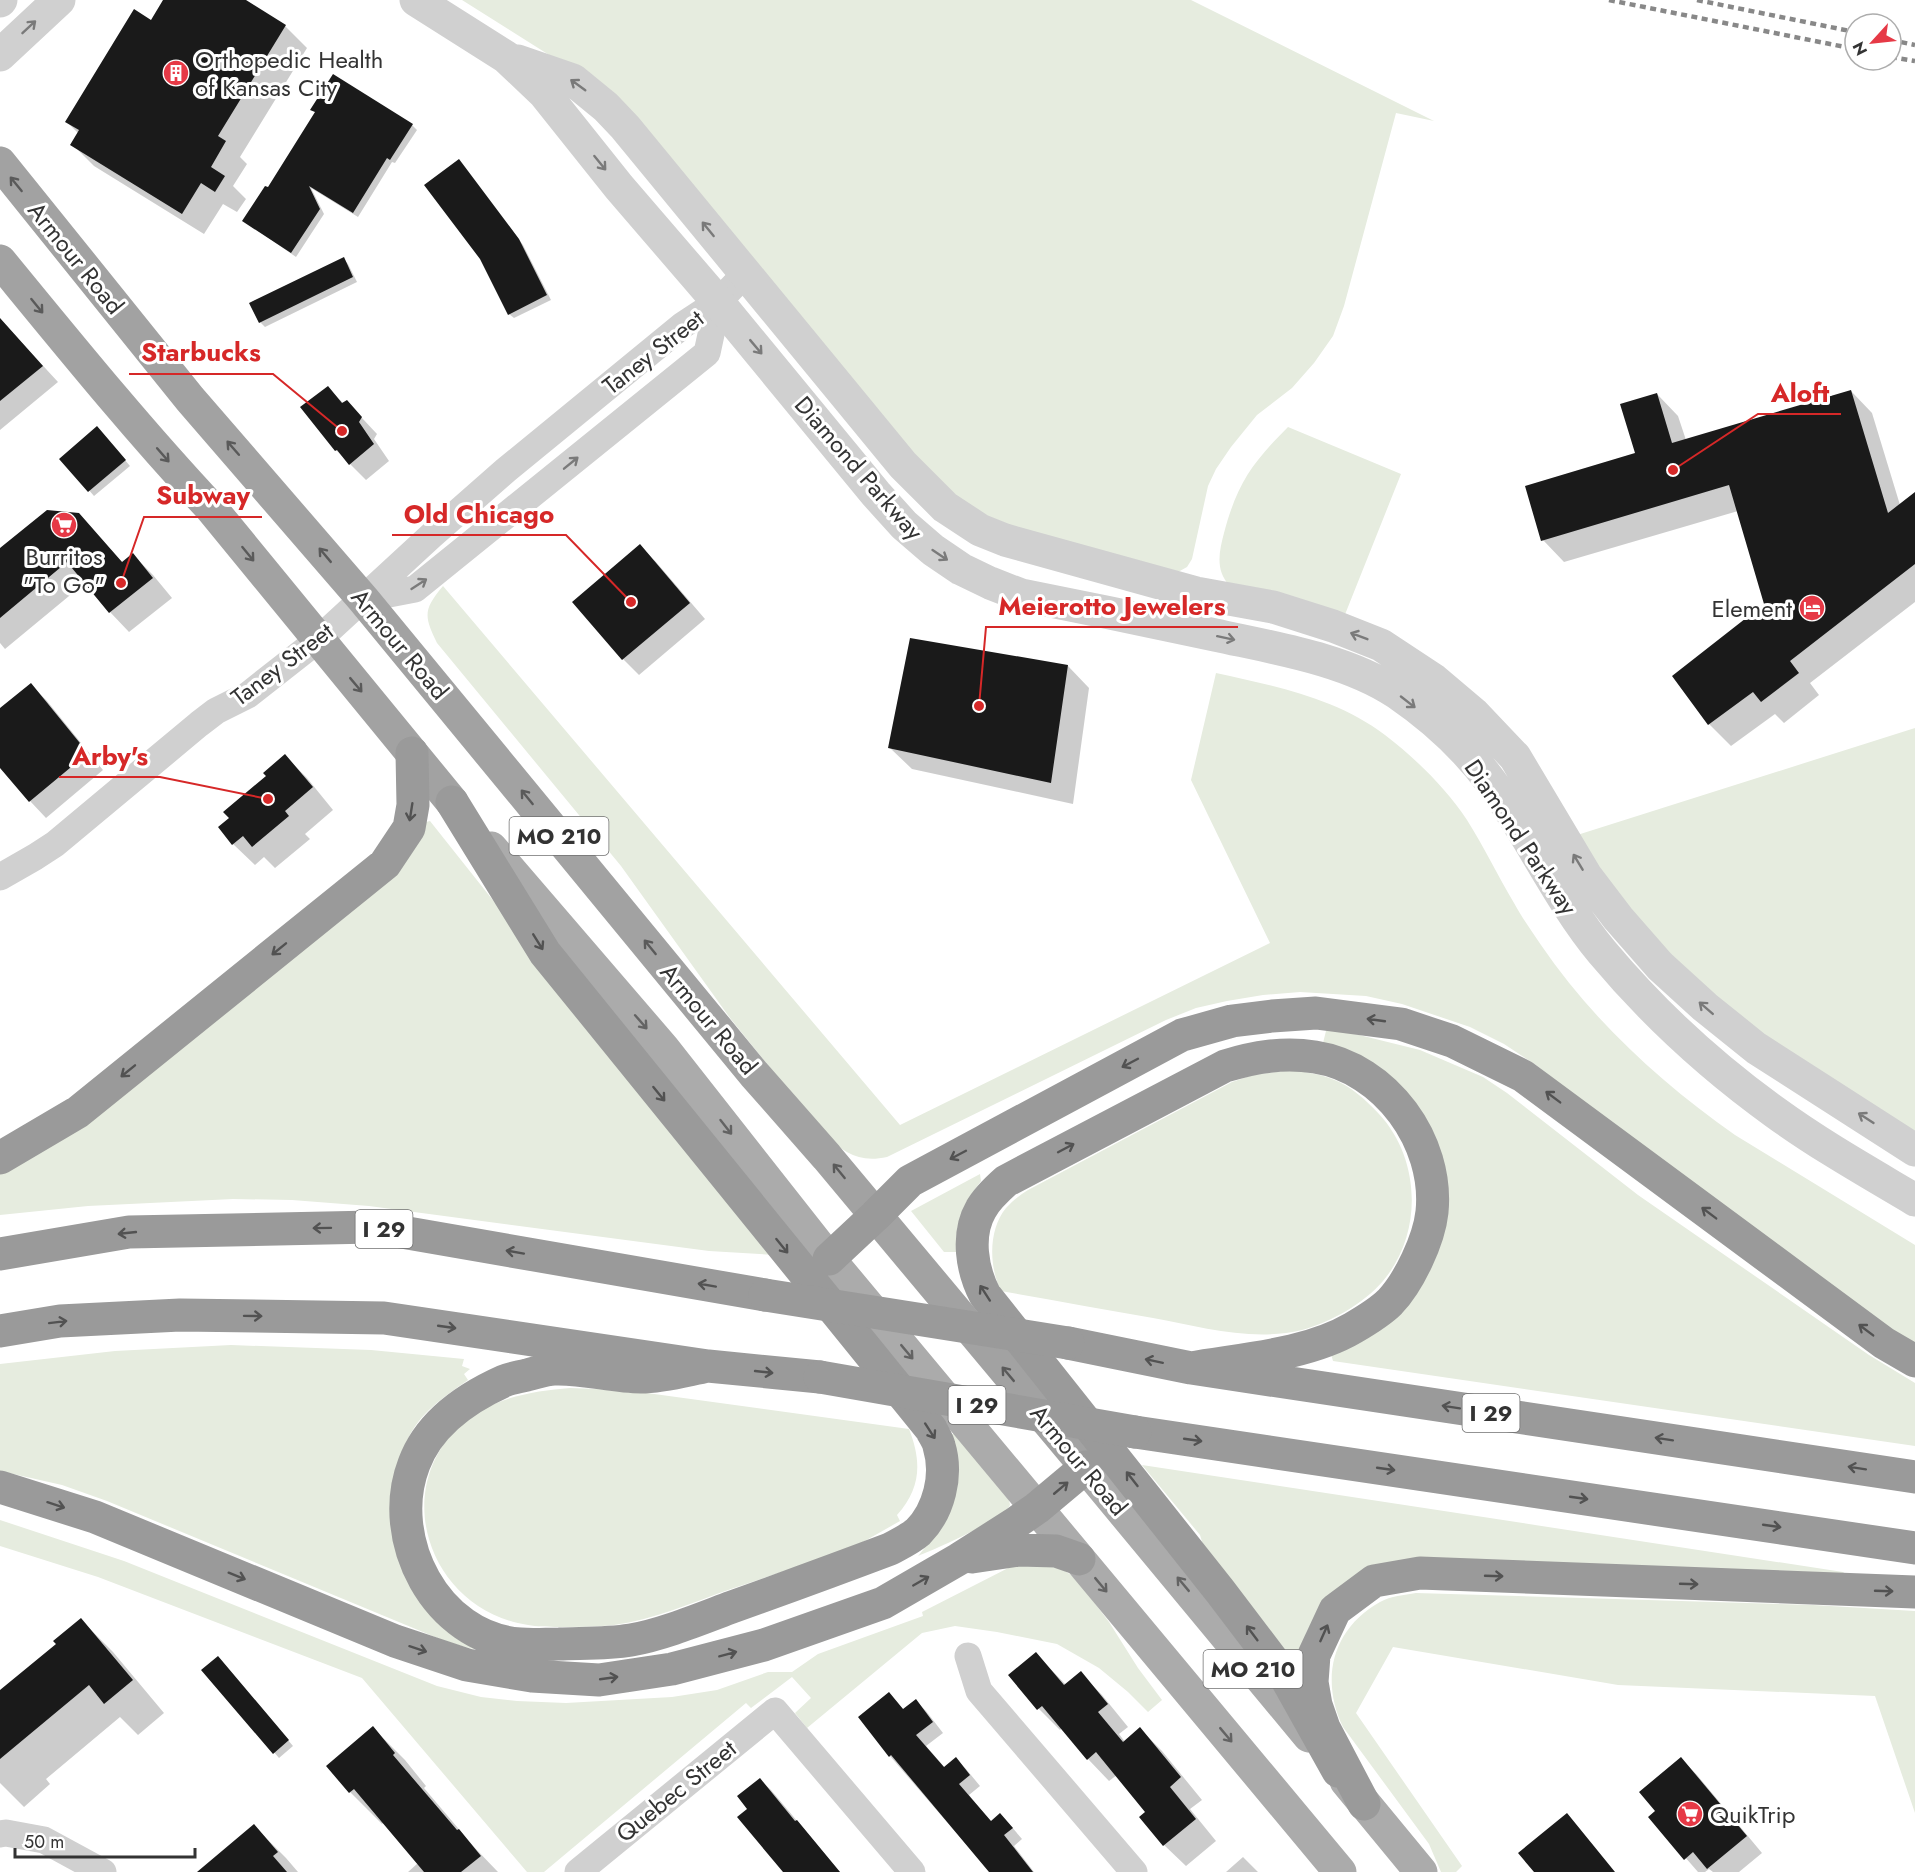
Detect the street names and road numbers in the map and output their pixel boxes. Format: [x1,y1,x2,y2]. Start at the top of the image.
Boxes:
street label: Armour Road [20,194,132,322]
street label: Taney Street [595,301,711,403]
street label: Diamond Parkway [786,388,932,548]
street label: Armour Road [343,581,457,707]
street label: Taney Street [224,614,341,714]
street label: Diamond Parkway [1456,752,1586,922]
road number: MO 210 [510,817,608,855]
street label: Armour Road [652,956,766,1082]
road number: I 29 [356,1210,412,1248]
road number: I 29 [948,1386,1006,1424]
road number: I 29 [1462,1394,1520,1432]
street label: Armour Road [1022,1397,1136,1523]
road number: MO 210 [1204,1650,1302,1688]
street label: Quebec Street [608,1731,744,1851]

